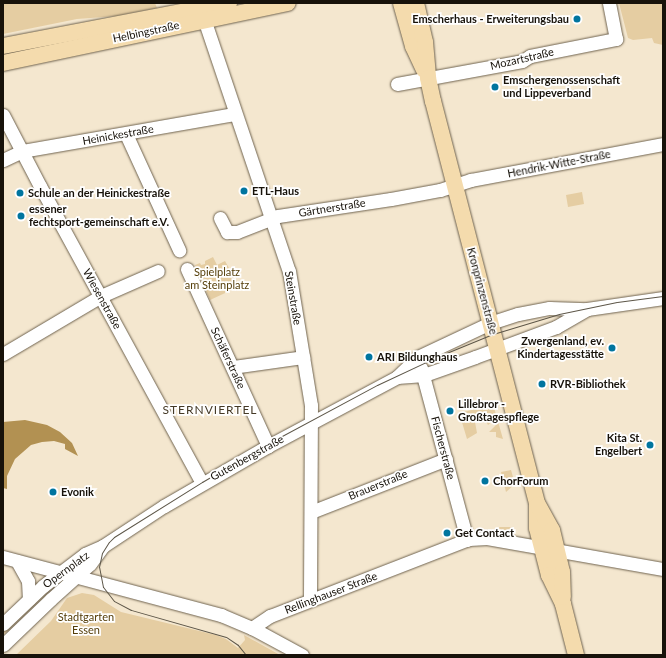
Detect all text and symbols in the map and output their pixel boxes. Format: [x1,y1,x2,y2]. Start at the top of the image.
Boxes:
place label: Emscherhaus - Erweiterungsbau [412,12,569,26]
marker: Emscherhaus - Erweiterungsbau [572,14,582,24]
street label: Helbingstraße [112,19,180,45]
street label: Mozartstraße [489,45,555,73]
place label: Emschergenossenschaft und Lippeverband [503,74,620,100]
marker: Emschergenossenschaft und Lippeverband [490,82,500,92]
street label: Heinickestraße [81,122,155,148]
street label: Hendrik-Witte-Straße [506,148,612,180]
place label: ETL-Haus [252,184,299,198]
place label: Schule an der Heinickestraße [28,186,170,200]
marker: ETL-Haus [239,186,249,196]
marker: Schule an der Heinickestraße [15,188,25,198]
street label: Gärtnerstraße [298,196,366,220]
place label: essener fechtsport-gemeinschaft e.V. [29,203,169,229]
marker: essener fechtsport-gemeinschaft e.V. [16,211,26,221]
street label: Kronprinzenstraße [464,246,500,336]
park label: Spielplatz am Steinplatz [185,266,249,292]
street label: Wiesenstraße [80,267,124,331]
street label: Steinstraße [282,270,304,326]
street label: Schäferstraße [208,325,248,391]
place label: Zwergenland, ev. Kindertagesstätte [517,335,604,361]
marker: Zwergenland, ev. Kindertagesstätte [607,343,617,353]
place label: ARI Bildunghaus [377,350,458,364]
marker: ARI Bildunghaus [364,352,374,362]
place label: RVR-Bibliothek [550,377,626,391]
marker: RVR-Bibliothek [537,379,547,389]
place label: Lillebror - Großtagespflege [458,398,539,424]
district label: STERNVIERTEL [162,403,258,417]
marker: Lillebror - Großtagespflege [445,406,455,416]
street label: Fischerstraße [428,415,458,481]
street label: Gutenbergstraße [208,432,286,484]
place label: Kita St. Engelbert [595,432,642,458]
marker: Kita St. Engelbert [645,440,655,450]
street label: Brauerstraße [347,467,409,503]
place label: ChorForum [493,474,548,488]
marker: ChorForum [480,476,490,486]
place label: Evonik [61,485,94,499]
marker: Evonik [48,487,58,497]
place label: Get Contact [455,526,514,540]
marker: Get Contact [442,528,452,538]
street label: Opernplatz [40,549,92,591]
street label: Rellinghauser Straße [283,569,379,617]
park label: Stadtgarten Essen [58,611,114,637]

